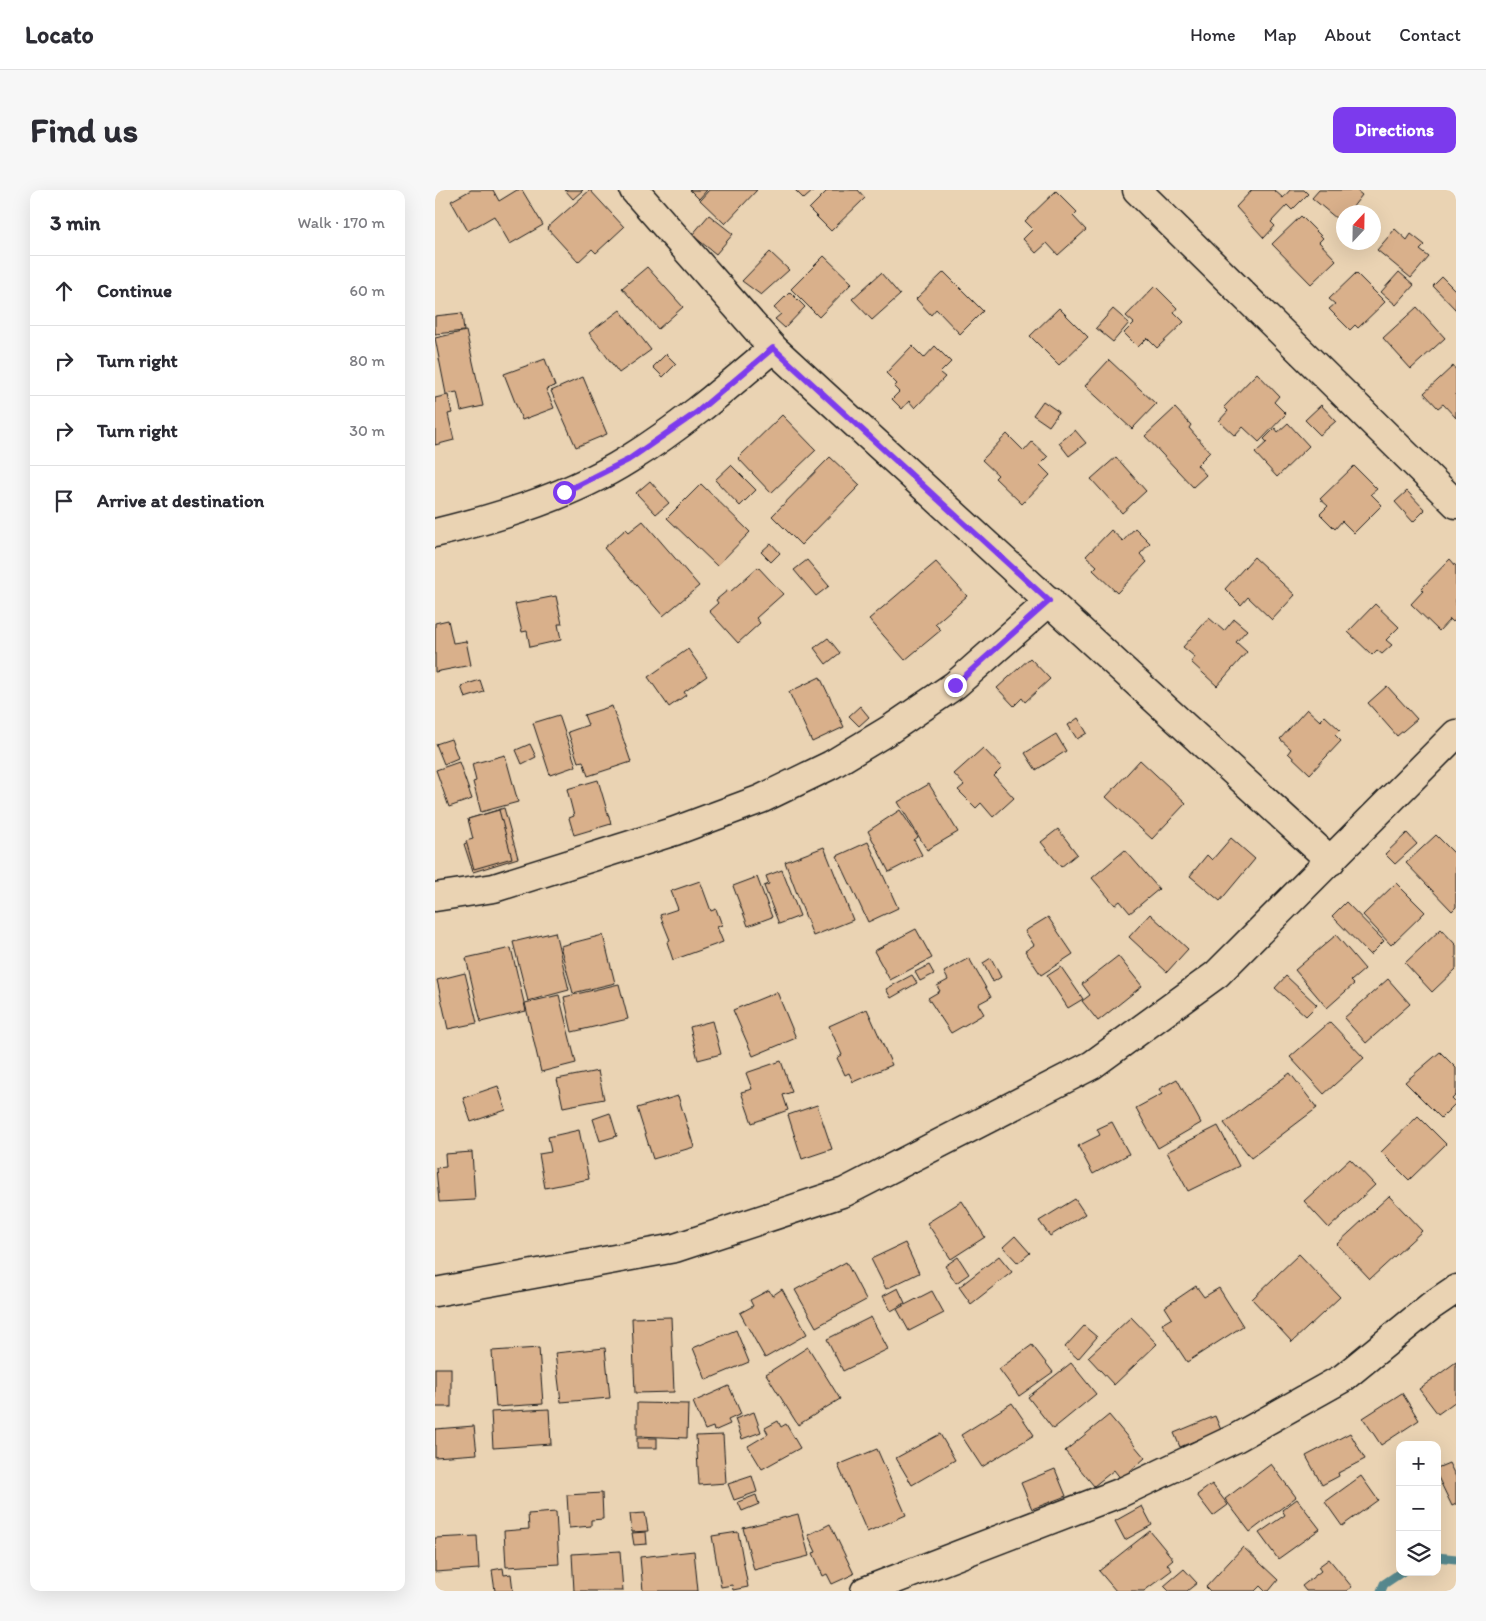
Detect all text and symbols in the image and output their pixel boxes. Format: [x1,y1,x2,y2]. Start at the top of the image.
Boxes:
text: Locato [25,20,94,49]
text: Home [1190,24,1236,46]
text: Map [1264,24,1297,46]
text: About [1325,24,1371,46]
text: Contact [1399,24,1461,46]
button: Directions [1333,107,1456,153]
text: Find us [30,109,138,151]
north arrow [1336,205,1381,250]
text: 3 min [50,210,100,235]
text: Walk · 170 m [298,213,385,232]
icon: ahead [50,277,78,305]
text: Continue [97,279,172,302]
text: 60 m [350,281,385,300]
icon: right [50,347,78,375]
text: Turn right [97,349,178,372]
text: 80 m [349,351,385,370]
icon: right [50,417,78,445]
text: Turn right [97,419,178,442]
text: 30 m [349,421,385,440]
route start [553,481,576,504]
icon: arrive [50,487,78,515]
text: Arrive at destination [97,489,264,512]
route end [944,674,967,697]
map controls [1396,1441,1441,1576]
button: + [1396,1441,1441,1486]
button: − [1396,1486,1441,1531]
button: layers [1396,1531,1441,1576]

